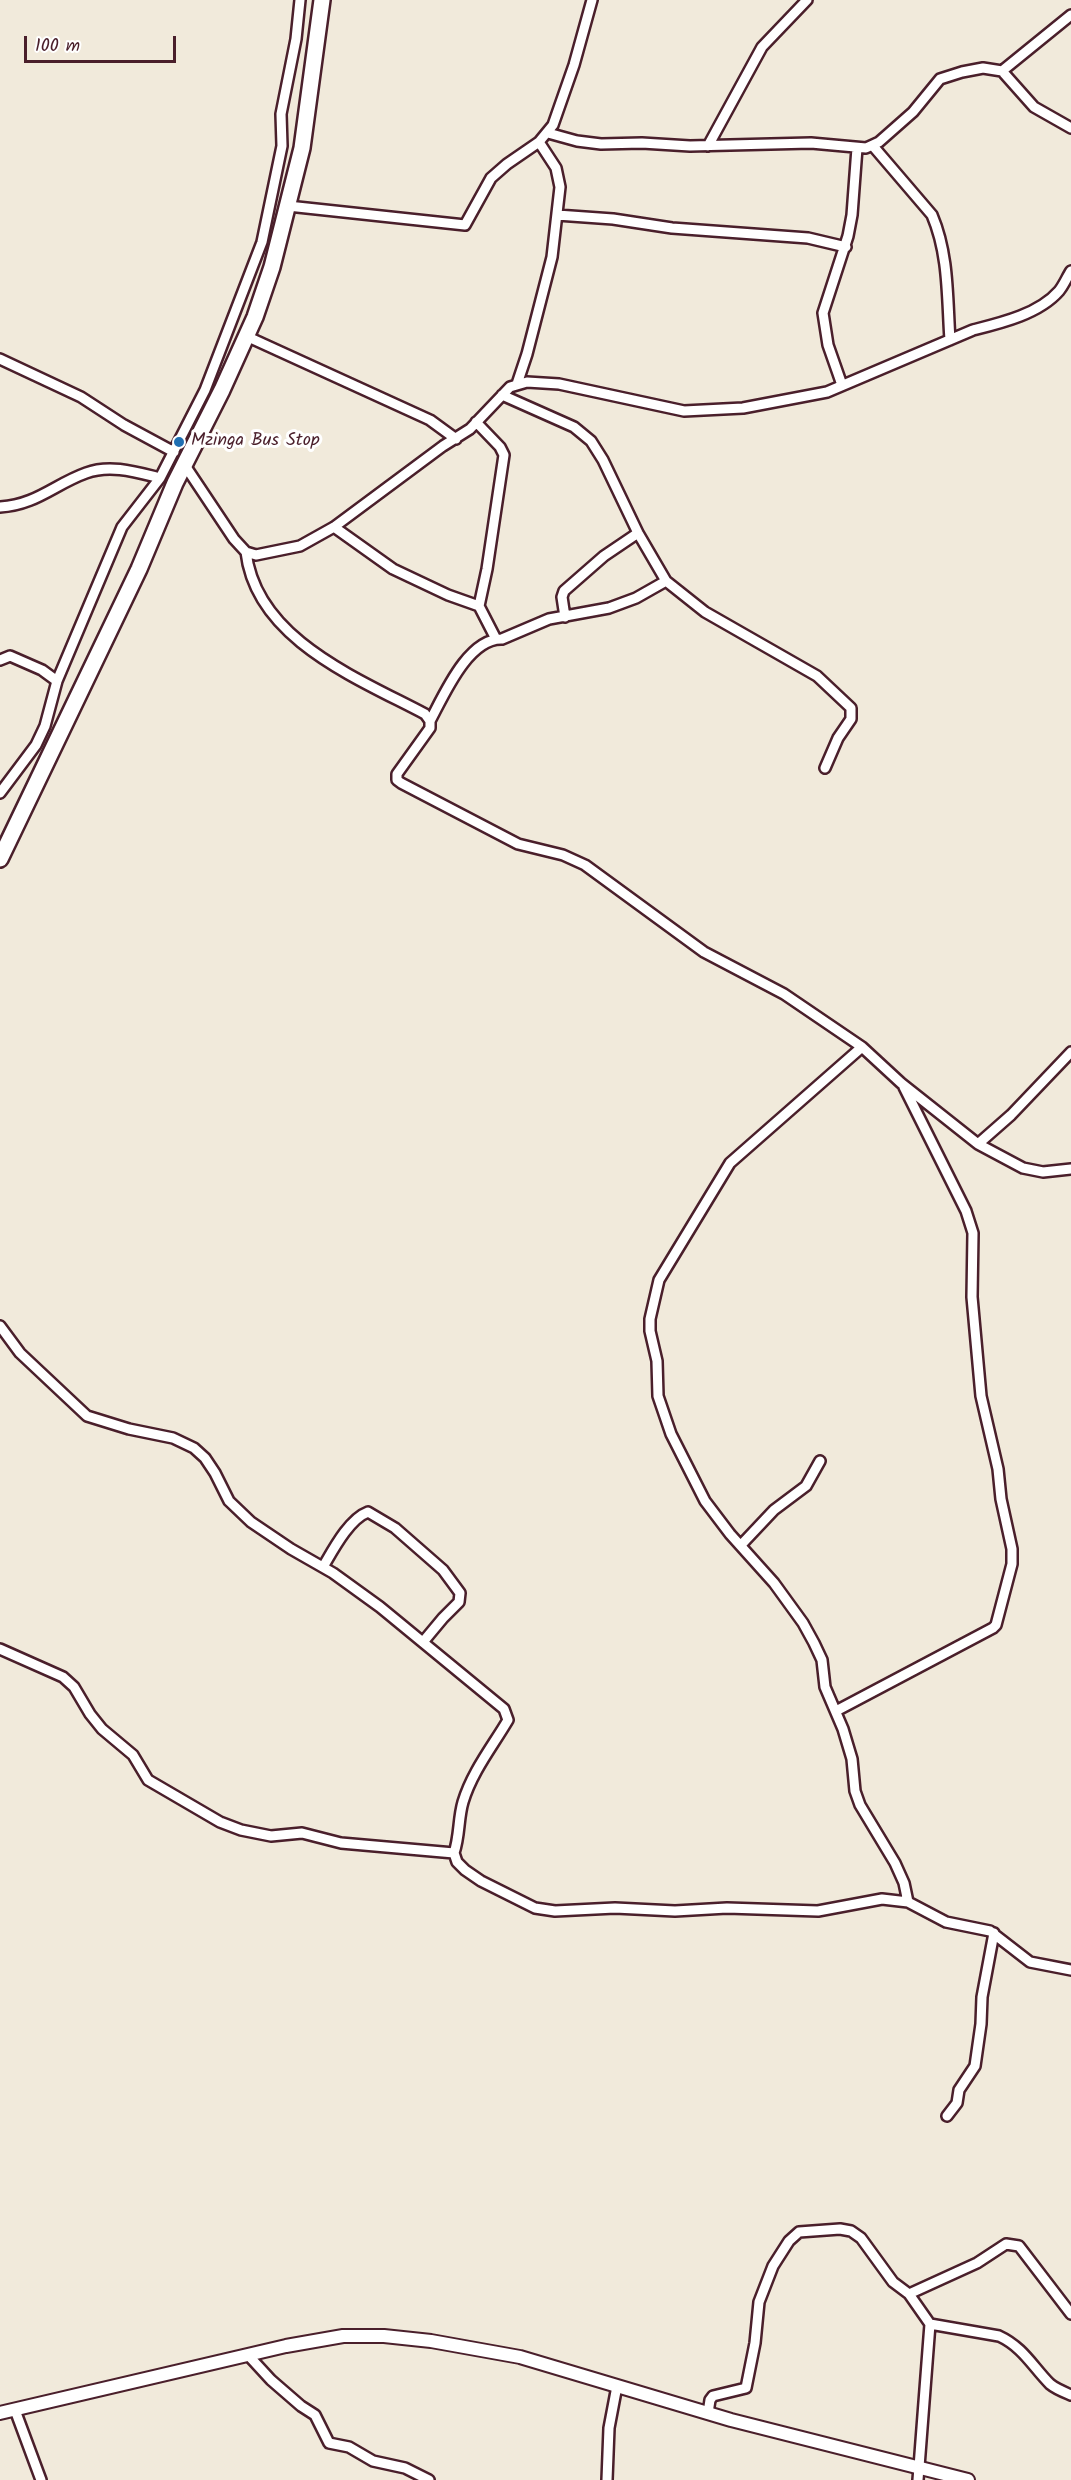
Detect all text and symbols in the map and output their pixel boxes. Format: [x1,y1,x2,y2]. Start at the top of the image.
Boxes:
scale bar [27,24,178,62]
text: 100 m [35,32,80,61]
place label: Mzinga Bus Stop [191,431,320,453]
marker: Mzinga Bus Stop [172,435,186,449]

